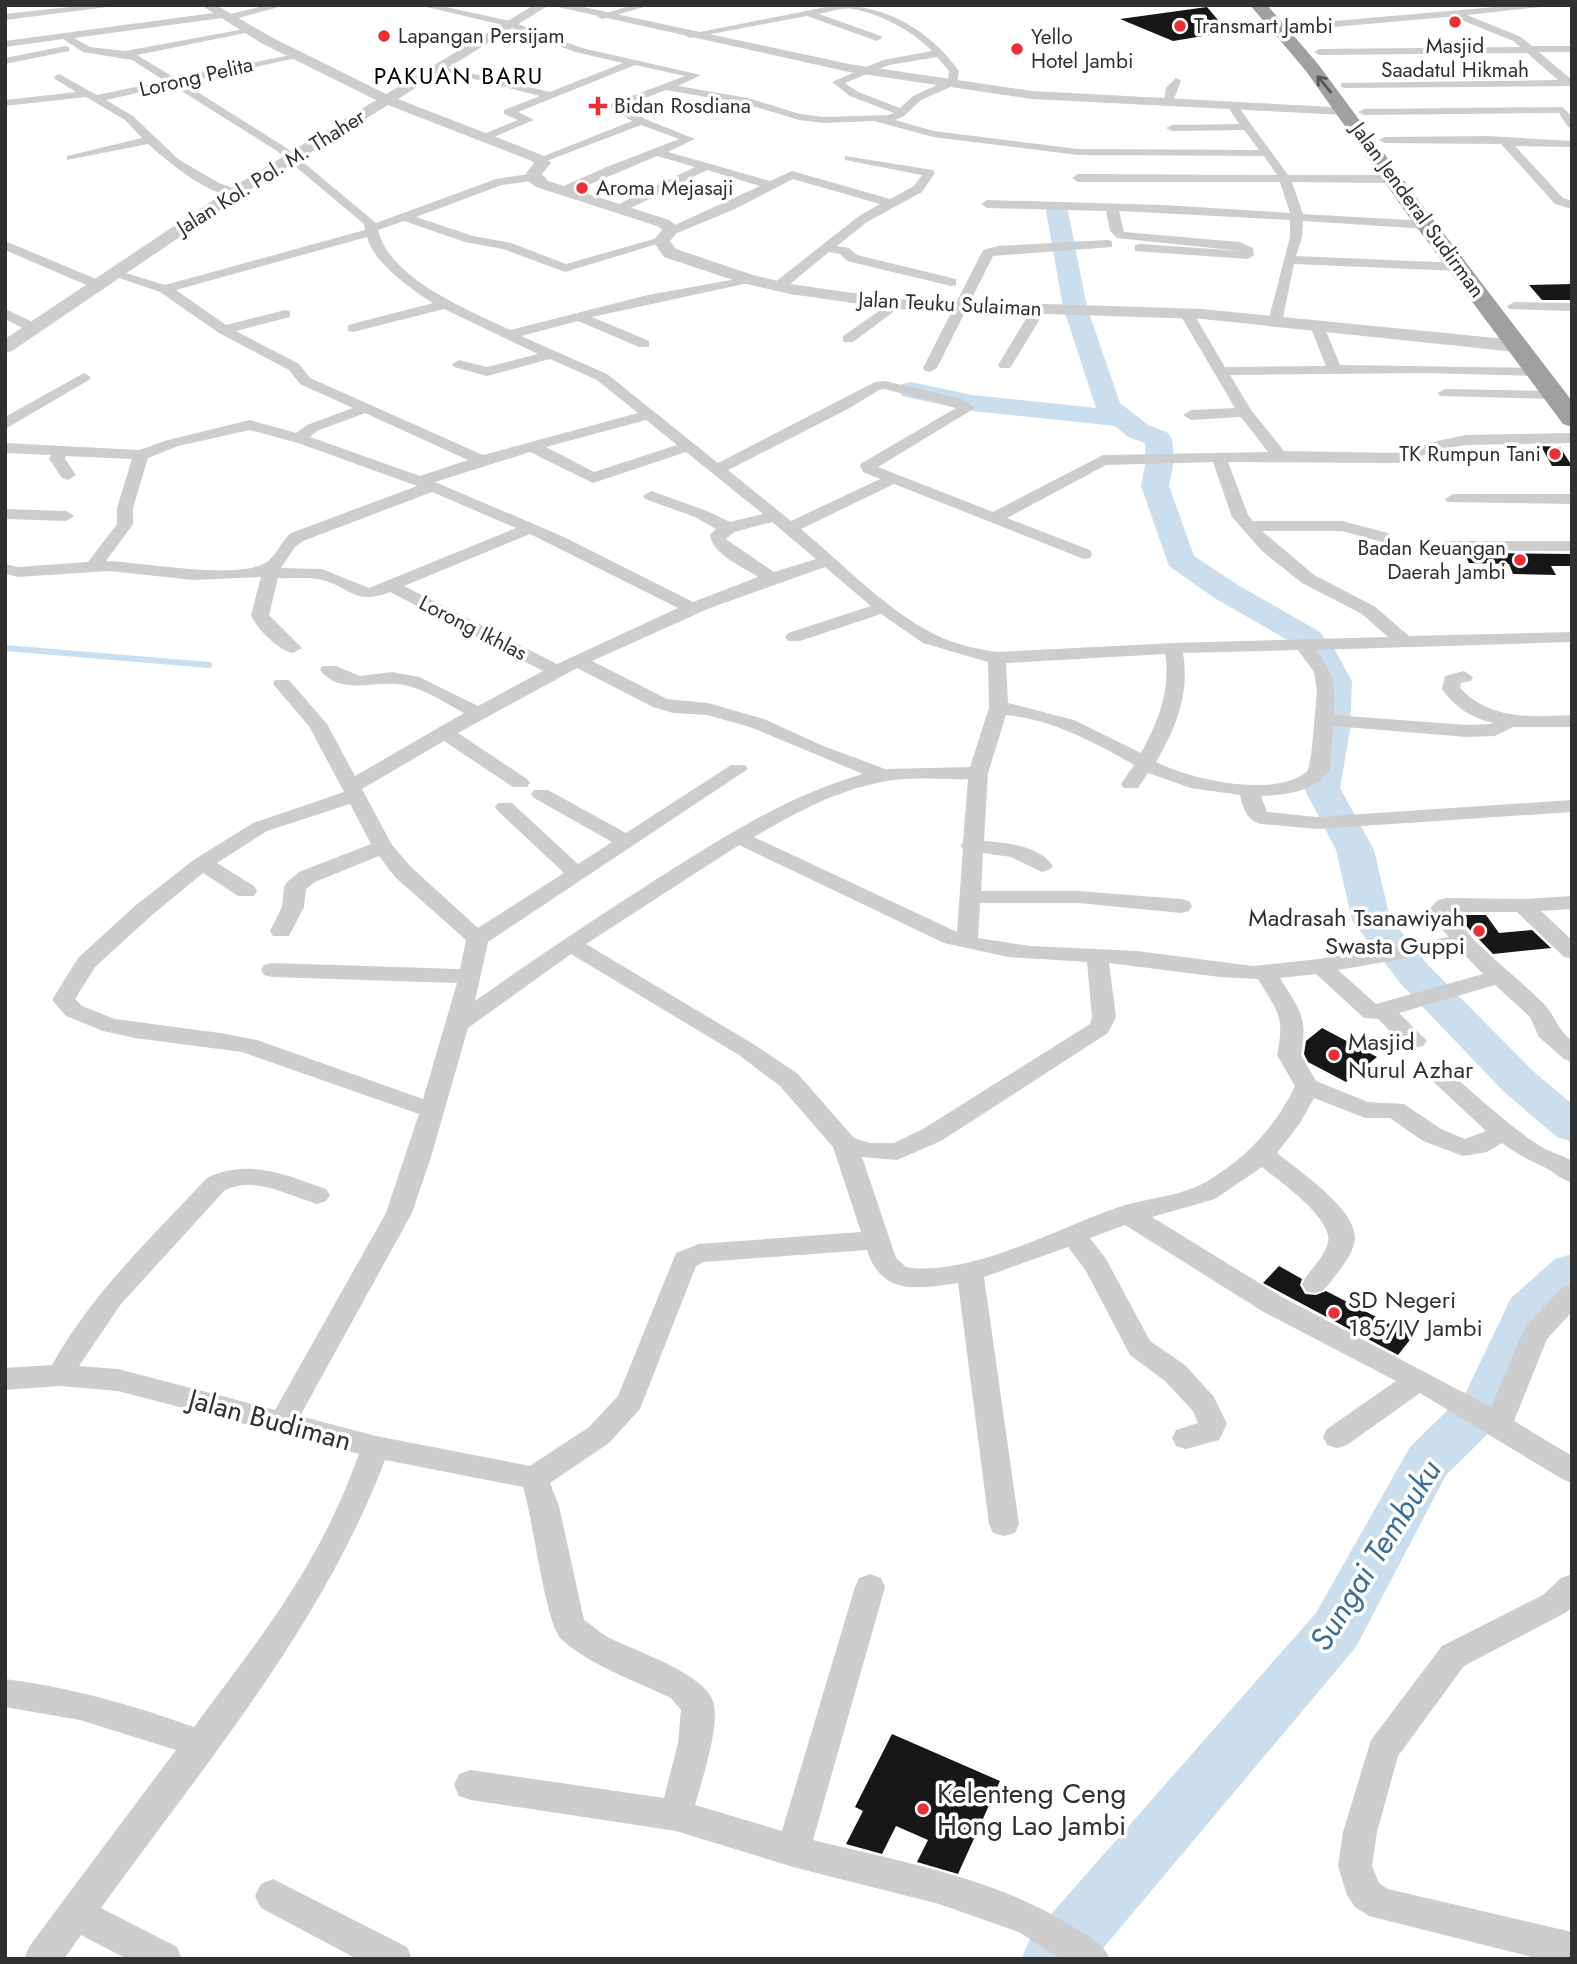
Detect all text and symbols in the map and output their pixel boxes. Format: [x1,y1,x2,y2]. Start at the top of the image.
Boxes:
place label: Transmart Jambi [1194,11,1333,41]
marker: Masjid Saadatul Hikmah [1447,14,1463,30]
marker: Transmart Jambi [1172,18,1188,34]
place label: Lapangan Persijam [398,21,565,51]
place label: Yello Hotel Jambi [1031,22,1133,76]
marker: Lapangan Persijam [376,28,392,44]
place label: Masjid Saadatul Hikmah [1381,31,1529,85]
marker: Yello Hotel Jambi [1009,41,1025,57]
street label: Lorong Pelita [136,49,256,105]
district label: PAKUAN BARU [374,59,544,93]
one-way arrow [1316,75,1332,93]
place label: Bidan Rosdiana [614,91,751,121]
marker: Bidan Rosdiana [588,96,608,116]
street label: Jalan Kol. Pol. M. Thaher [169,101,372,244]
street label: Jalan Jenderal Sudirman [1342,114,1492,304]
place label: Aroma Mejasaji [596,173,733,203]
marker: Aroma Mejasaji [574,180,590,196]
street label: Jalan Teuku Sulaiman [855,284,1043,324]
place label: TK Rumpun Tani [1399,439,1541,469]
marker: TK Rumpun Tani [1547,446,1563,462]
place label: Badan Keuangan Daerah Jambi [1357,533,1506,587]
marker: Badan Keuangan Daerah Jambi [1512,552,1528,568]
street label: Lorong Ikhlas [414,588,532,668]
place label: Madrasah Tsanawiyah Swasta Guppi [1248,900,1465,963]
marker: Madrasah Tsanawiyah Swasta Guppi [1471,923,1487,939]
place label: Masjid Nurul Azhar [1348,1024,1474,1087]
marker: Masjid Nurul Azhar [1326,1047,1342,1063]
place label: SD Negeri 185/IV Jambi [1348,1282,1483,1345]
marker: SD Negeri 185/IV Jambi [1326,1305,1342,1321]
street label: Jalan Budiman [180,1378,356,1461]
water label: Sungai Tembuku [1298,1450,1452,1660]
place label: Kelenteng Ceng Hong Lao Jambi [937,1773,1126,1846]
marker: Kelenteng Ceng Hong Lao Jambi [915,1801,931,1817]

